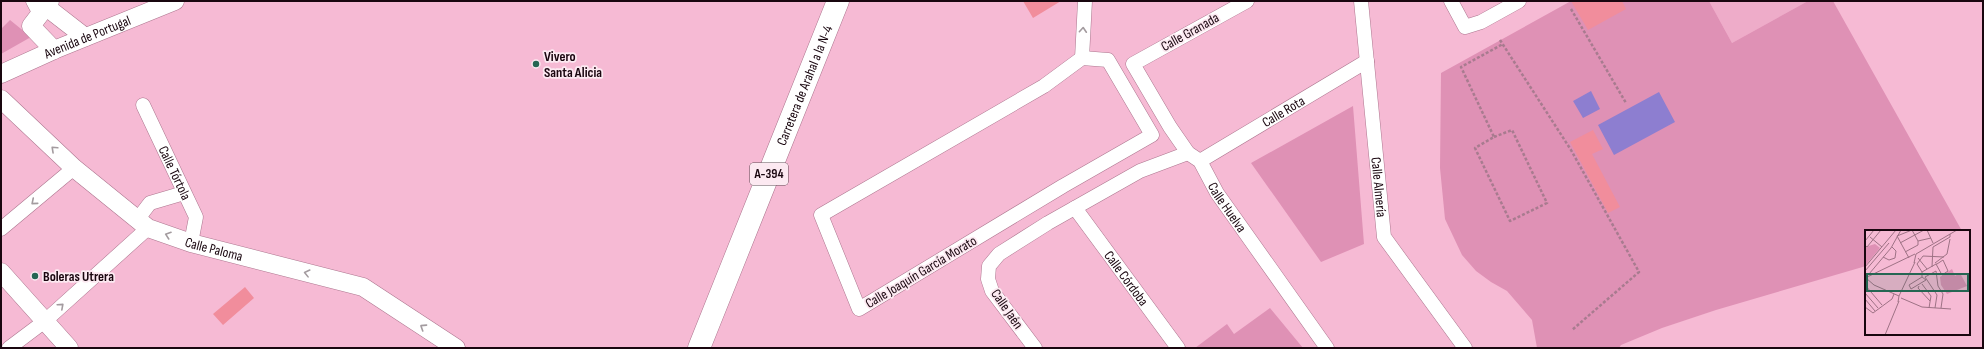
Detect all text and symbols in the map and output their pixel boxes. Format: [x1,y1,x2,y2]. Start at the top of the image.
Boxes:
street label: Calle Granada [1158,9,1222,55]
street label: Avenida de Portugal [40,11,133,62]
street label: Carretera de Arahal a la N-4 [773,23,836,148]
one-way arrow [1079,27,1088,33]
place label: Vivero Santa Alicia [544,48,602,81]
marker: Vivero Santa Alicia [531,59,541,69]
street label: Calle Rota [1259,92,1308,130]
street label: Calle Tórtola [155,143,195,203]
one-way arrow [51,146,59,154]
street label: Calle Almería [1368,156,1391,218]
road number: A-394 [750,163,788,185]
street label: Calle Huelva [1204,179,1250,235]
one-way arrow [31,197,38,204]
inset map [1865,230,1970,335]
one-way arrow [165,231,172,240]
street label: Calle Joaquín García Morato [862,232,980,312]
street label: Calle Paloma [183,233,245,264]
street label: Calle Córdoba [1101,247,1152,309]
place label: Boleras Utrera [43,268,114,285]
one-way arrow [304,269,310,277]
marker: Boleras Utrera [30,271,40,281]
street label: Calle Jaén [987,286,1027,332]
one-way arrow [57,304,64,311]
one-way arrow [421,324,428,331]

